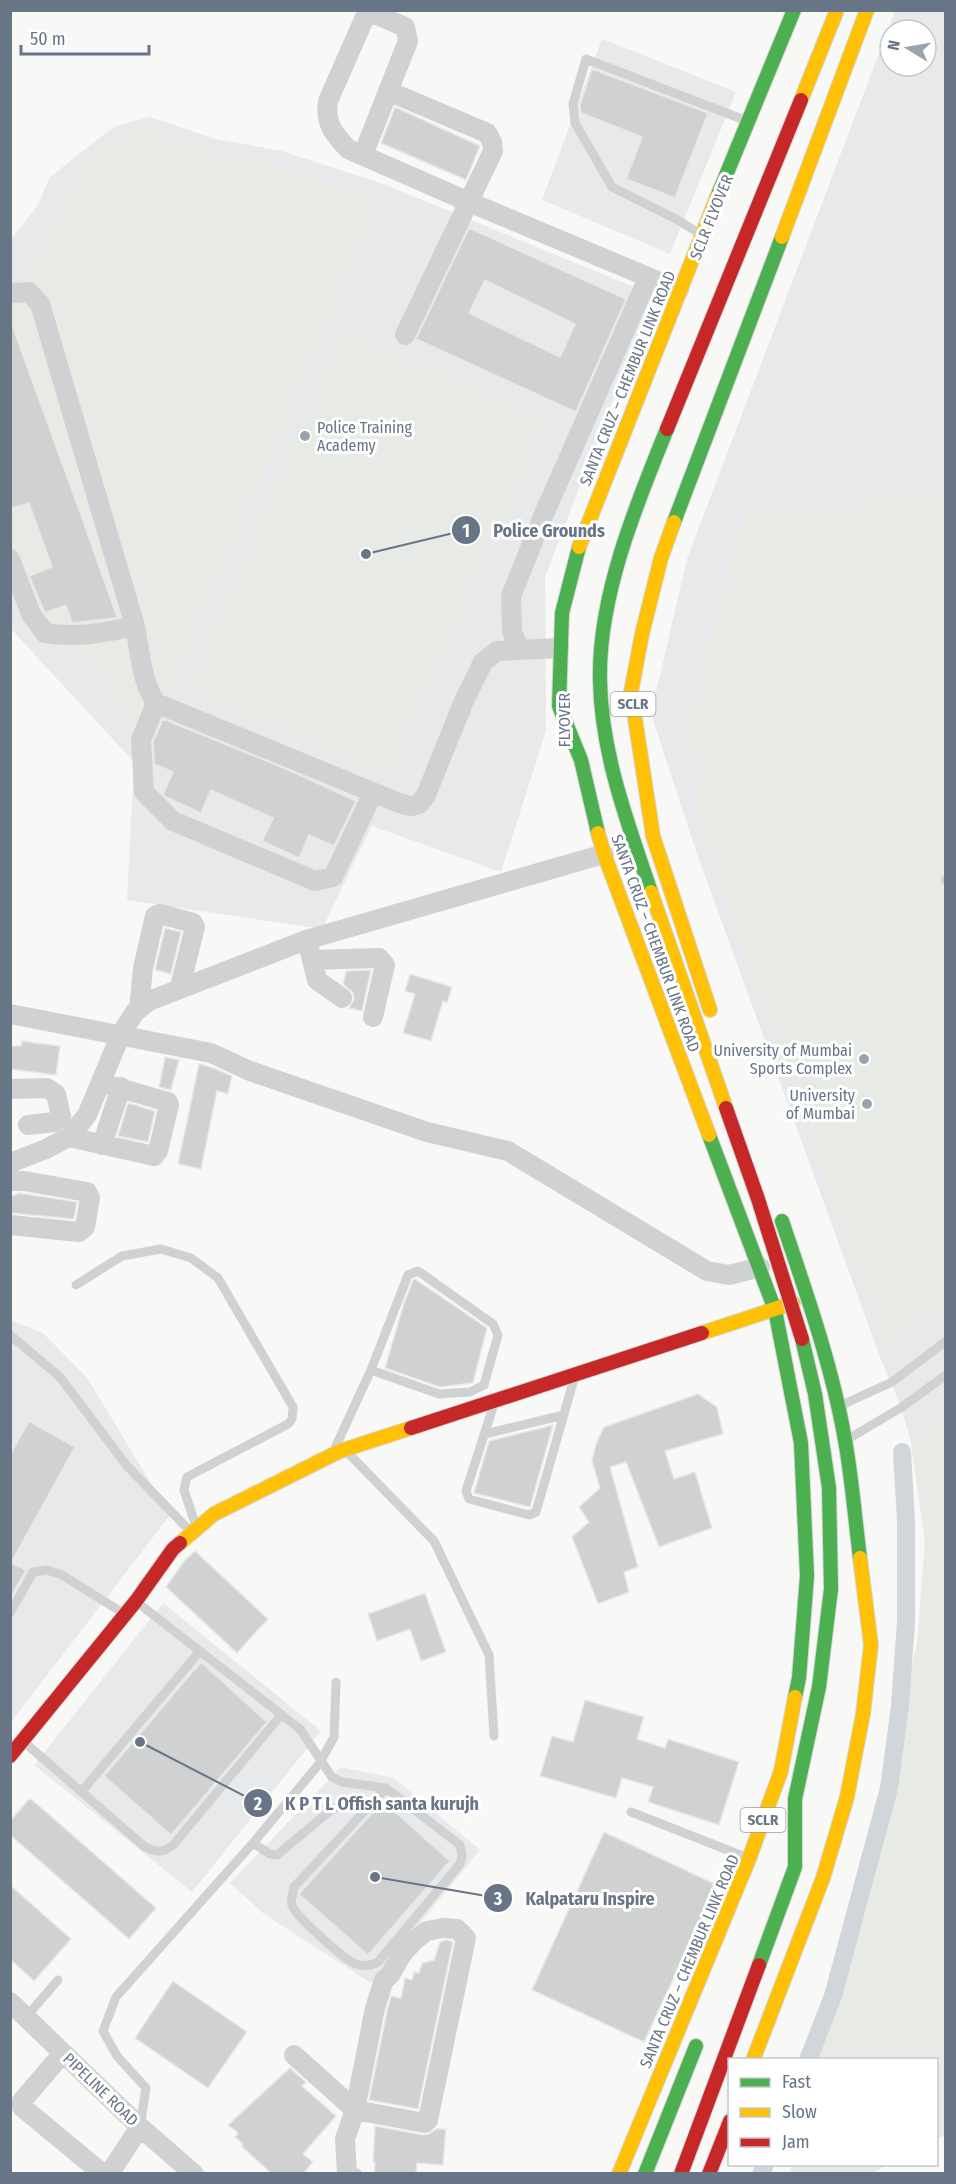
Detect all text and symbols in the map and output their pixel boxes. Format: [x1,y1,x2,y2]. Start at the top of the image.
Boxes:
scale bar [21,18,148,56]
north arrow [878,18,938,78]
text: 50 m [30,28,66,50]
text: N [884,39,904,52]
street label: SCLR FLYOVER [686,172,737,263]
street label: SANTA CRUZ – CHEMBUR LINK ROAD [576,268,679,488]
place label: Police Training Academy [317,418,413,455]
marker: Police Training Academy [298,429,312,443]
callout: Police Grounds [451,512,616,548]
text: 1 [462,520,470,542]
text: Police Grounds [493,520,605,542]
street label: FLYOVER [555,692,574,747]
road number: SCLR [610,692,656,716]
street label: SANTA CRUZ – CHEMBUR LINK ROAD [607,832,704,1055]
place label: University of Mumbai Sports Complex [714,1041,852,1078]
marker: University of Mumbai Sports Complex [857,1052,871,1066]
place label: University of Mumbai [786,1086,856,1123]
marker: University of Mumbai [860,1097,874,1111]
callout: K P T L Offish santa kurujh [243,1785,491,1821]
text: 2 [253,1793,262,1815]
text: K P T L Offish santa kurujh [285,1793,479,1815]
road number: SCLR [740,1808,786,1832]
street label: SANTA CRUZ – CHEMBUR LINK ROAD [636,1852,743,2071]
callout: Kalpataru Inspire [483,1880,666,1916]
text: 3 [493,1888,503,1910]
text: Kalpataru Inspire [525,1888,655,1910]
street label: PIPELINE ROAD [59,2049,142,2130]
legend [728,2058,938,2166]
text: Fast [782,2071,811,2093]
text: Slow [782,2101,817,2123]
text: Jam [782,2131,810,2153]

